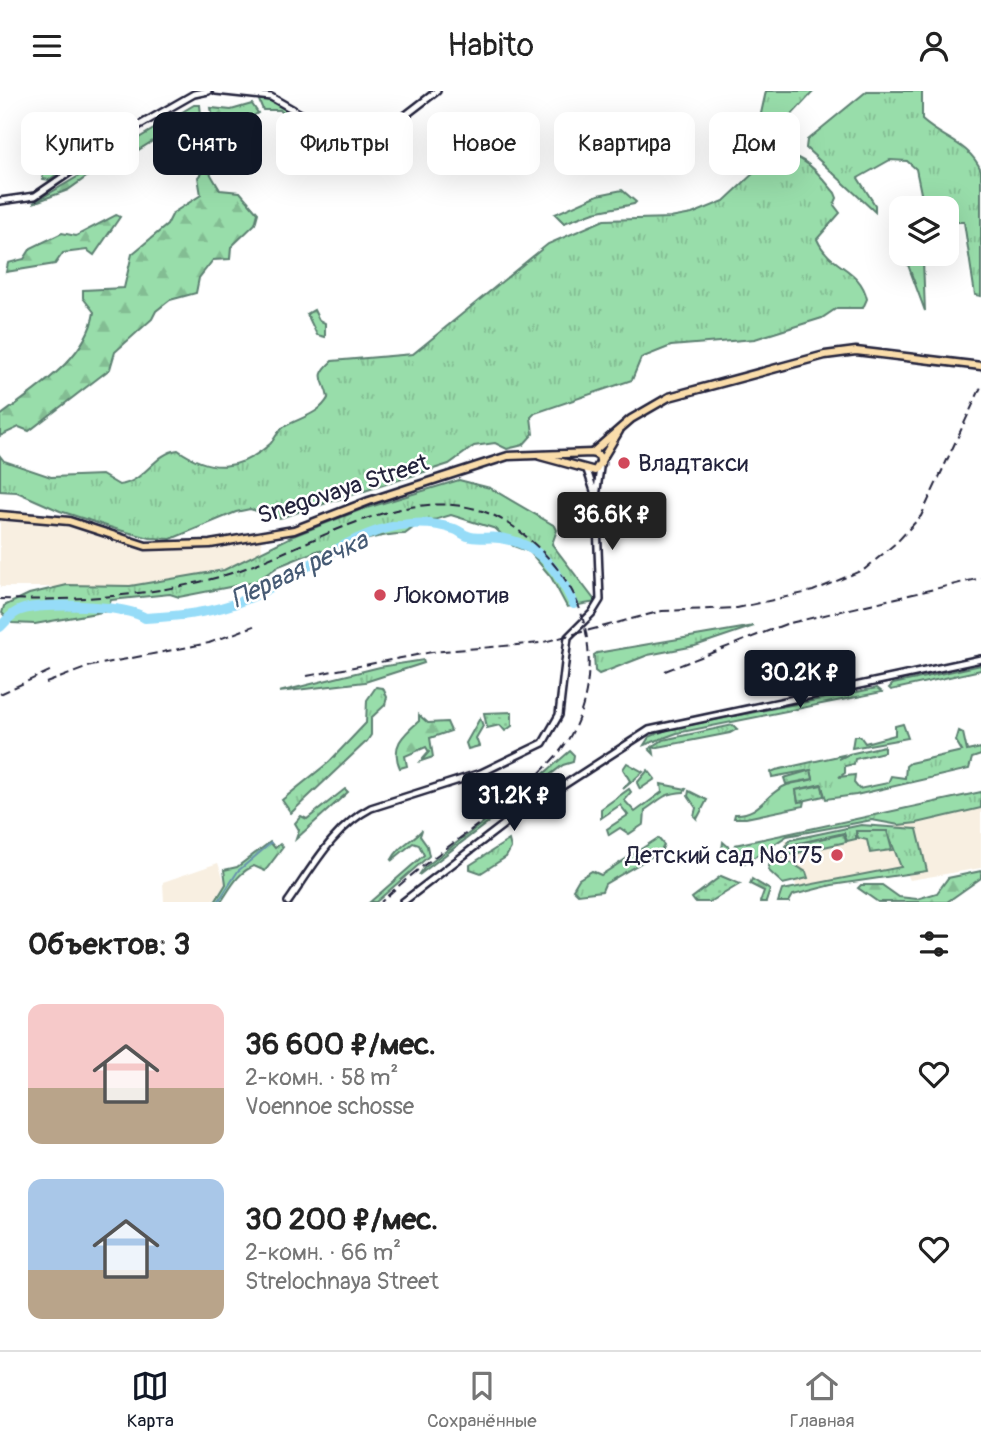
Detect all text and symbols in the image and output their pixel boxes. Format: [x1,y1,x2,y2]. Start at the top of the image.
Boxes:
text: Habito [447,26,534,66]
icon: menu [28,27,66,65]
icon: person [915,27,953,65]
chip: Купить [21,112,139,175]
chip: Снять [153,112,262,175]
chip: Фильтры [276,112,413,175]
chip: Новое [427,112,540,175]
chip: Квартира [554,112,695,175]
chip: Дом [709,112,800,175]
map controls [889,196,959,266]
button: layers [889,196,959,266]
street label: Snegovaya Street [254,448,433,531]
place label: Владтакси [638,449,749,478]
marker: Владтакси [616,455,632,471]
pin: 36.6K ₽ [547,493,677,552]
text: 36.6K ₽ [573,500,651,529]
water label: Первая речка [226,524,375,616]
place label: Локомотив [393,581,510,610]
marker: Локомотив [372,587,388,603]
pin: 30.2K ₽ [735,651,865,710]
text: 30.2K ₽ [760,658,840,687]
pin: 31.2K ₽ [449,773,579,833]
text: 31.2K ₽ [478,781,550,810]
place label: Детский сад №175 [625,841,823,870]
marker: Детский сад №175 [829,847,845,863]
icon: filters [915,925,953,963]
text: Объектов: 3 [28,926,190,963]
text: 36 600 ₽/мес. [245,1026,436,1063]
icon: home [84,1032,168,1116]
icon: heart [915,1055,953,1093]
text: 2-комн. · 58 m² [245,1063,398,1092]
text: Voennoe schosse [245,1092,414,1121]
text: 30 200 ₽/мес. [245,1201,438,1238]
icon: home [84,1207,168,1291]
icon: heart [915,1230,953,1268]
text: 2-комн. · 66 m² [245,1238,401,1267]
text: Strelochnaya Street [245,1267,439,1296]
tab: Карта [127,1367,174,1433]
tab: Сохранённые [427,1367,537,1433]
tab: Главная [790,1367,854,1433]

